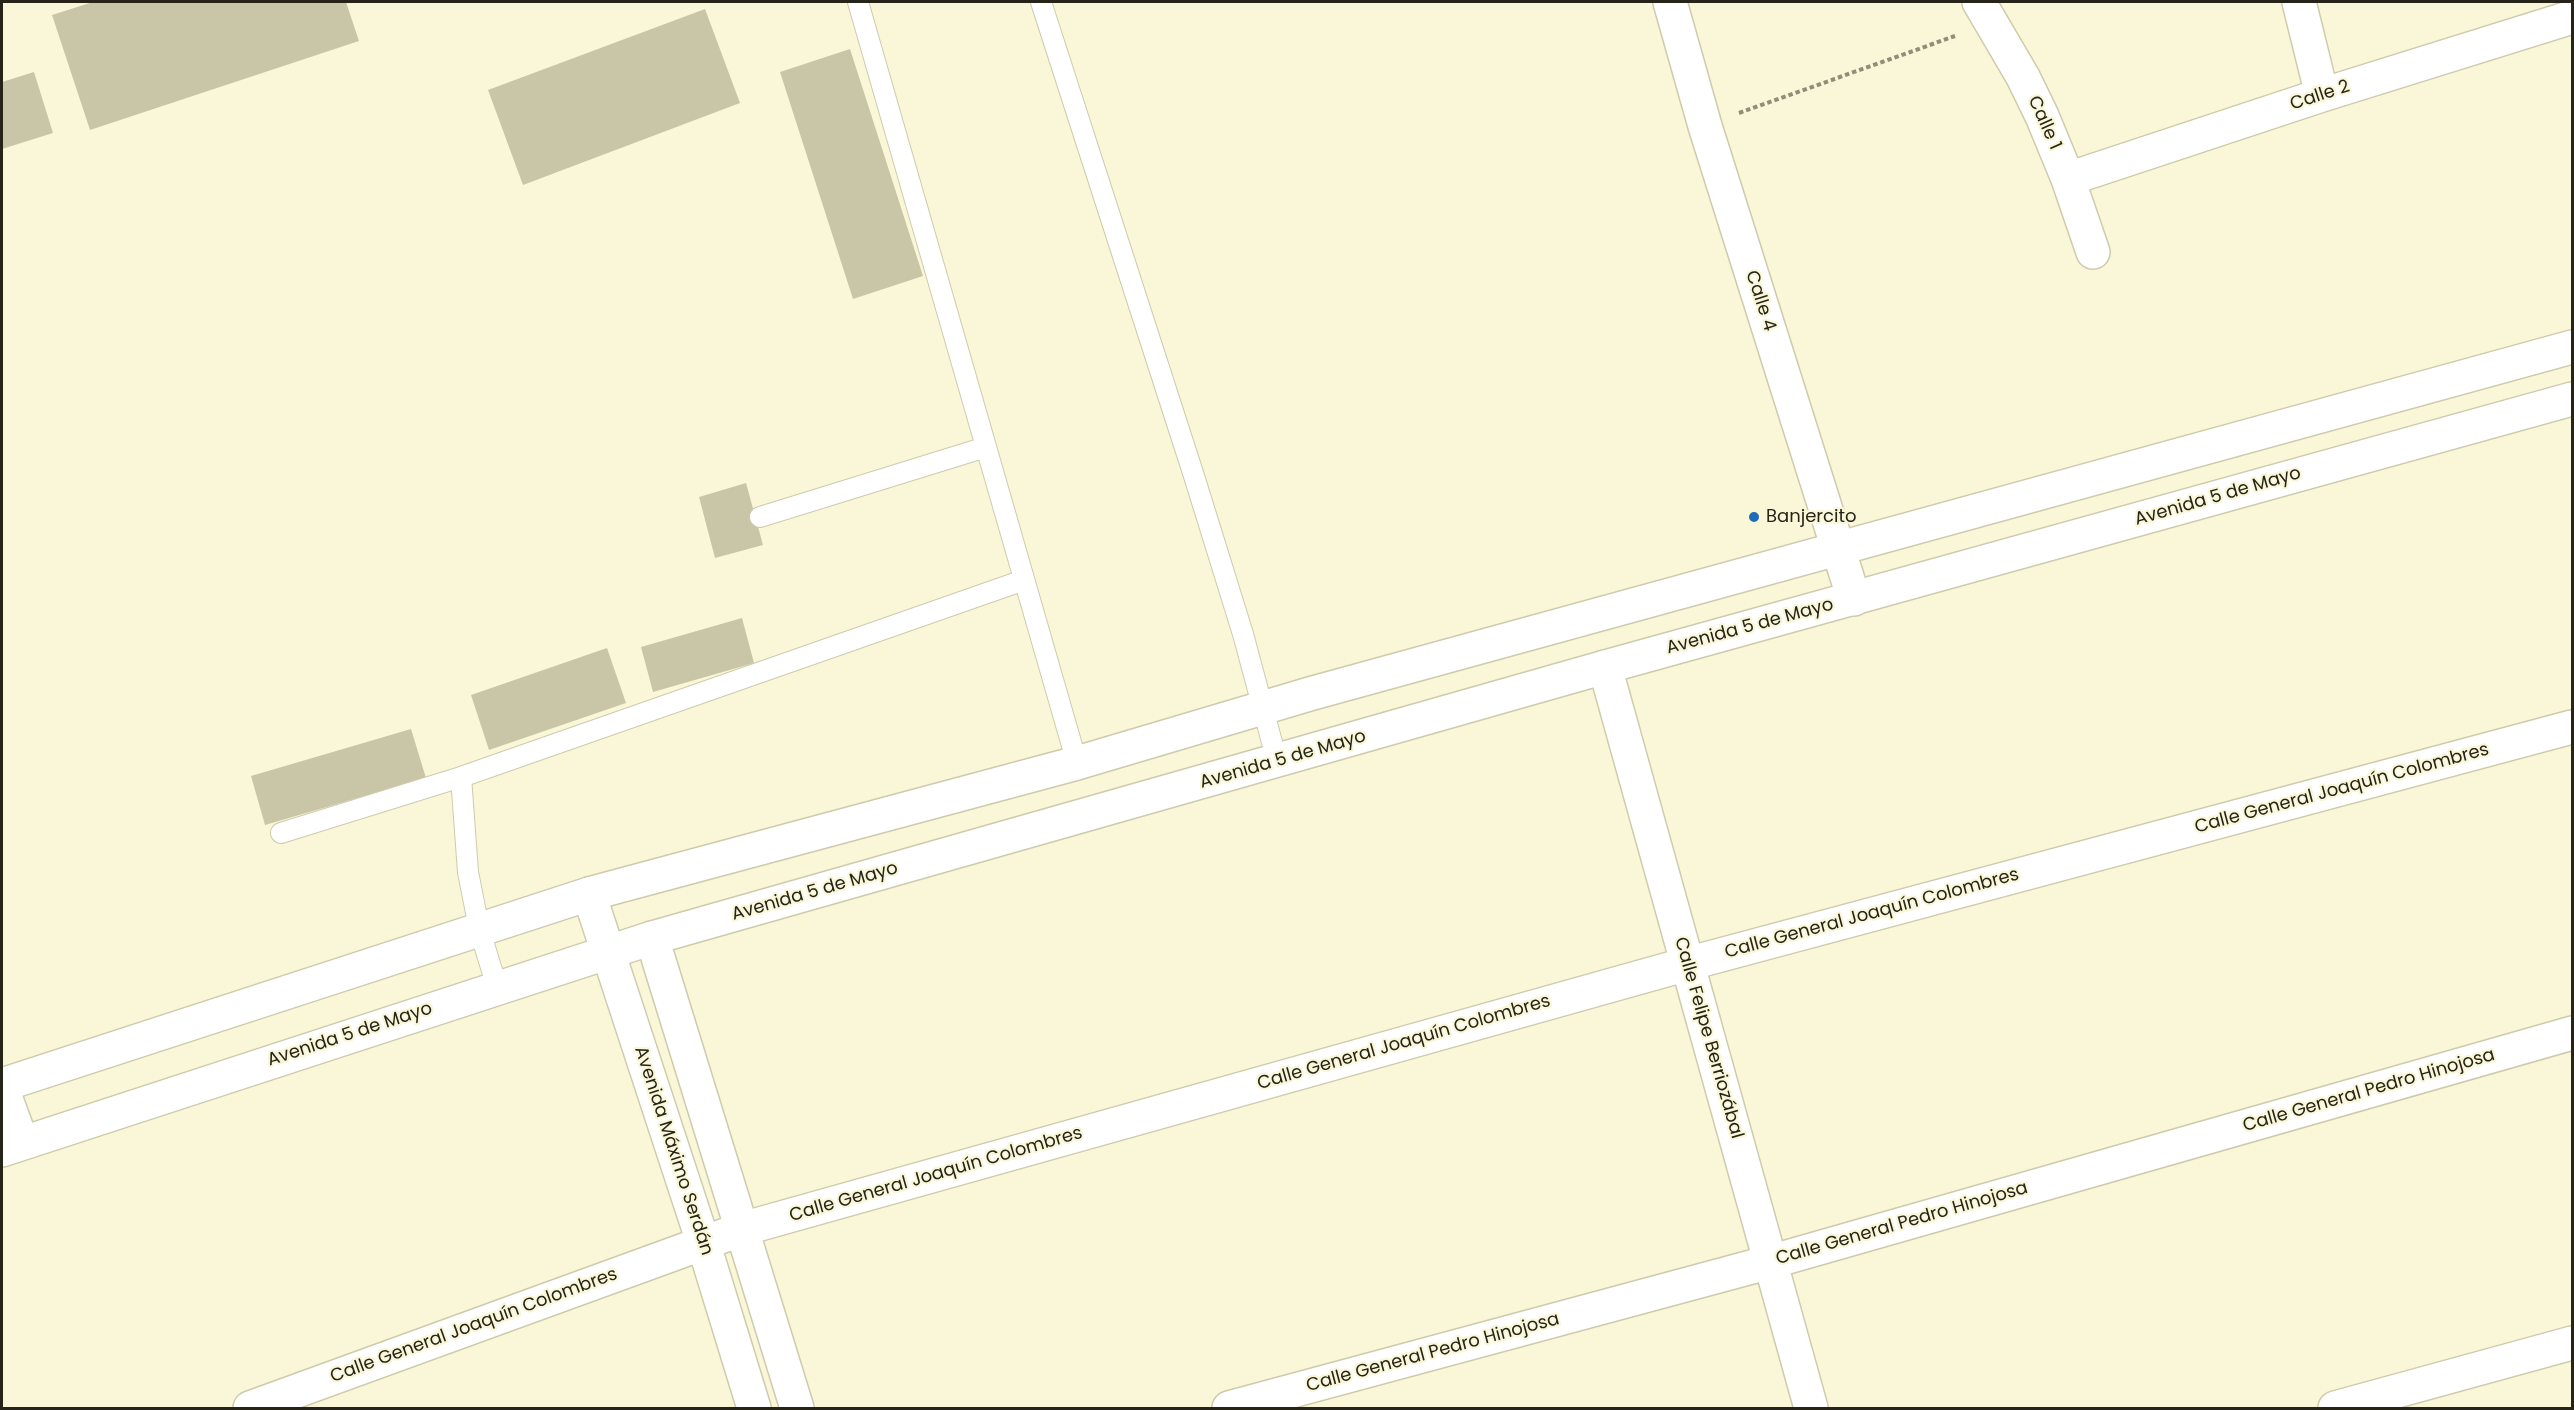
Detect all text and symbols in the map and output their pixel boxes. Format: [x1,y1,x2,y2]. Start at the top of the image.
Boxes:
street label: Calle 2 [2288,76,2352,116]
street label: Calle 1 [2023,93,2065,153]
street label: Calle 4 [1740,268,1780,334]
street label: Avenida 5 de Mayo [2132,463,2304,531]
place label: Banjercito [1766,506,1856,528]
marker: Banjercito [1747,510,1761,524]
street label: Avenida 5 de Mayo [1664,594,1836,660]
street label: Avenida 5 de Mayo [1197,726,1369,794]
street label: Calle General Joaquín Colombres [2192,739,2492,839]
street label: Avenida 5 de Mayo [729,858,901,926]
street label: Calle General Joaquín Colombres [1722,864,2022,964]
street label: Calle Felipe Berriozábal [1669,935,1747,1141]
street label: Calle General Joaquín Colombres [1255,991,1553,1095]
street label: Avenida 5 de Mayo [265,998,435,1072]
street label: Avenida Máximo Serdán [629,1044,717,1258]
street label: Calle General Pedro Hinojosa [2241,1045,2497,1137]
street label: Calle General Joaquín Colombres [787,1123,1085,1227]
street label: Calle General Pedro Hinojosa [1774,1178,2030,1270]
street label: Calle General Joaquín Colombres [328,1264,620,1388]
street label: Calle General Pedro Hinojosa [1304,1309,1562,1397]

